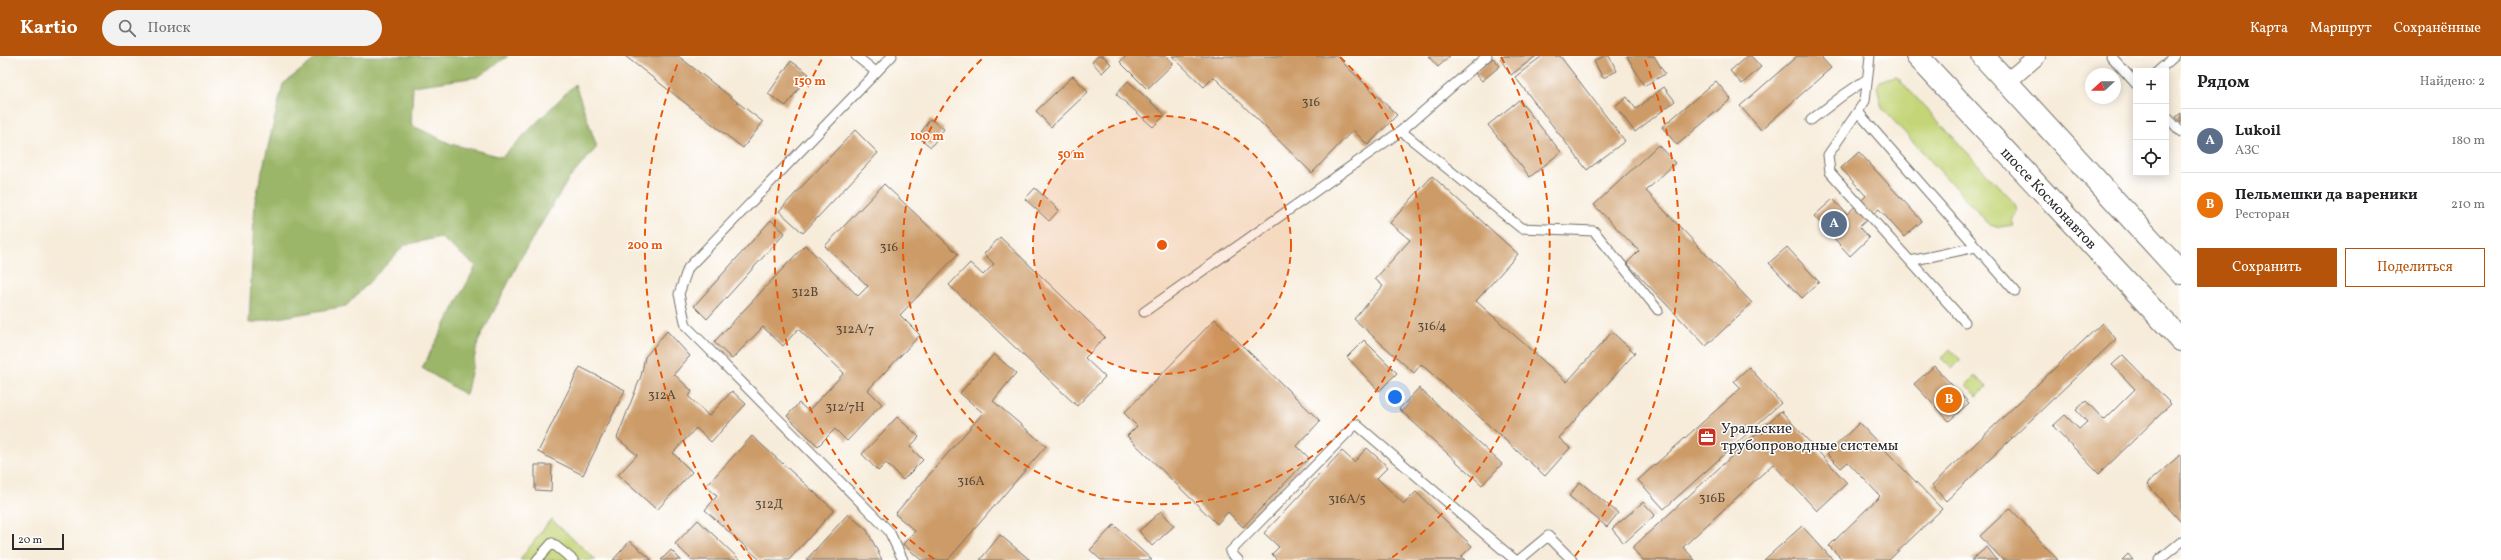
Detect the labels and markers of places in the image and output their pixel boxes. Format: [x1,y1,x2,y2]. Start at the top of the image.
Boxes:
pin: A [1821,209,1847,239]
centre of rings [1155,238,1169,252]
pin: B [1936,385,1962,415]
place label: Уральские трубопроводные системы [1721,419,1899,457]
office icon: Уральские трубопроводные системы [1696,426,1718,448]

